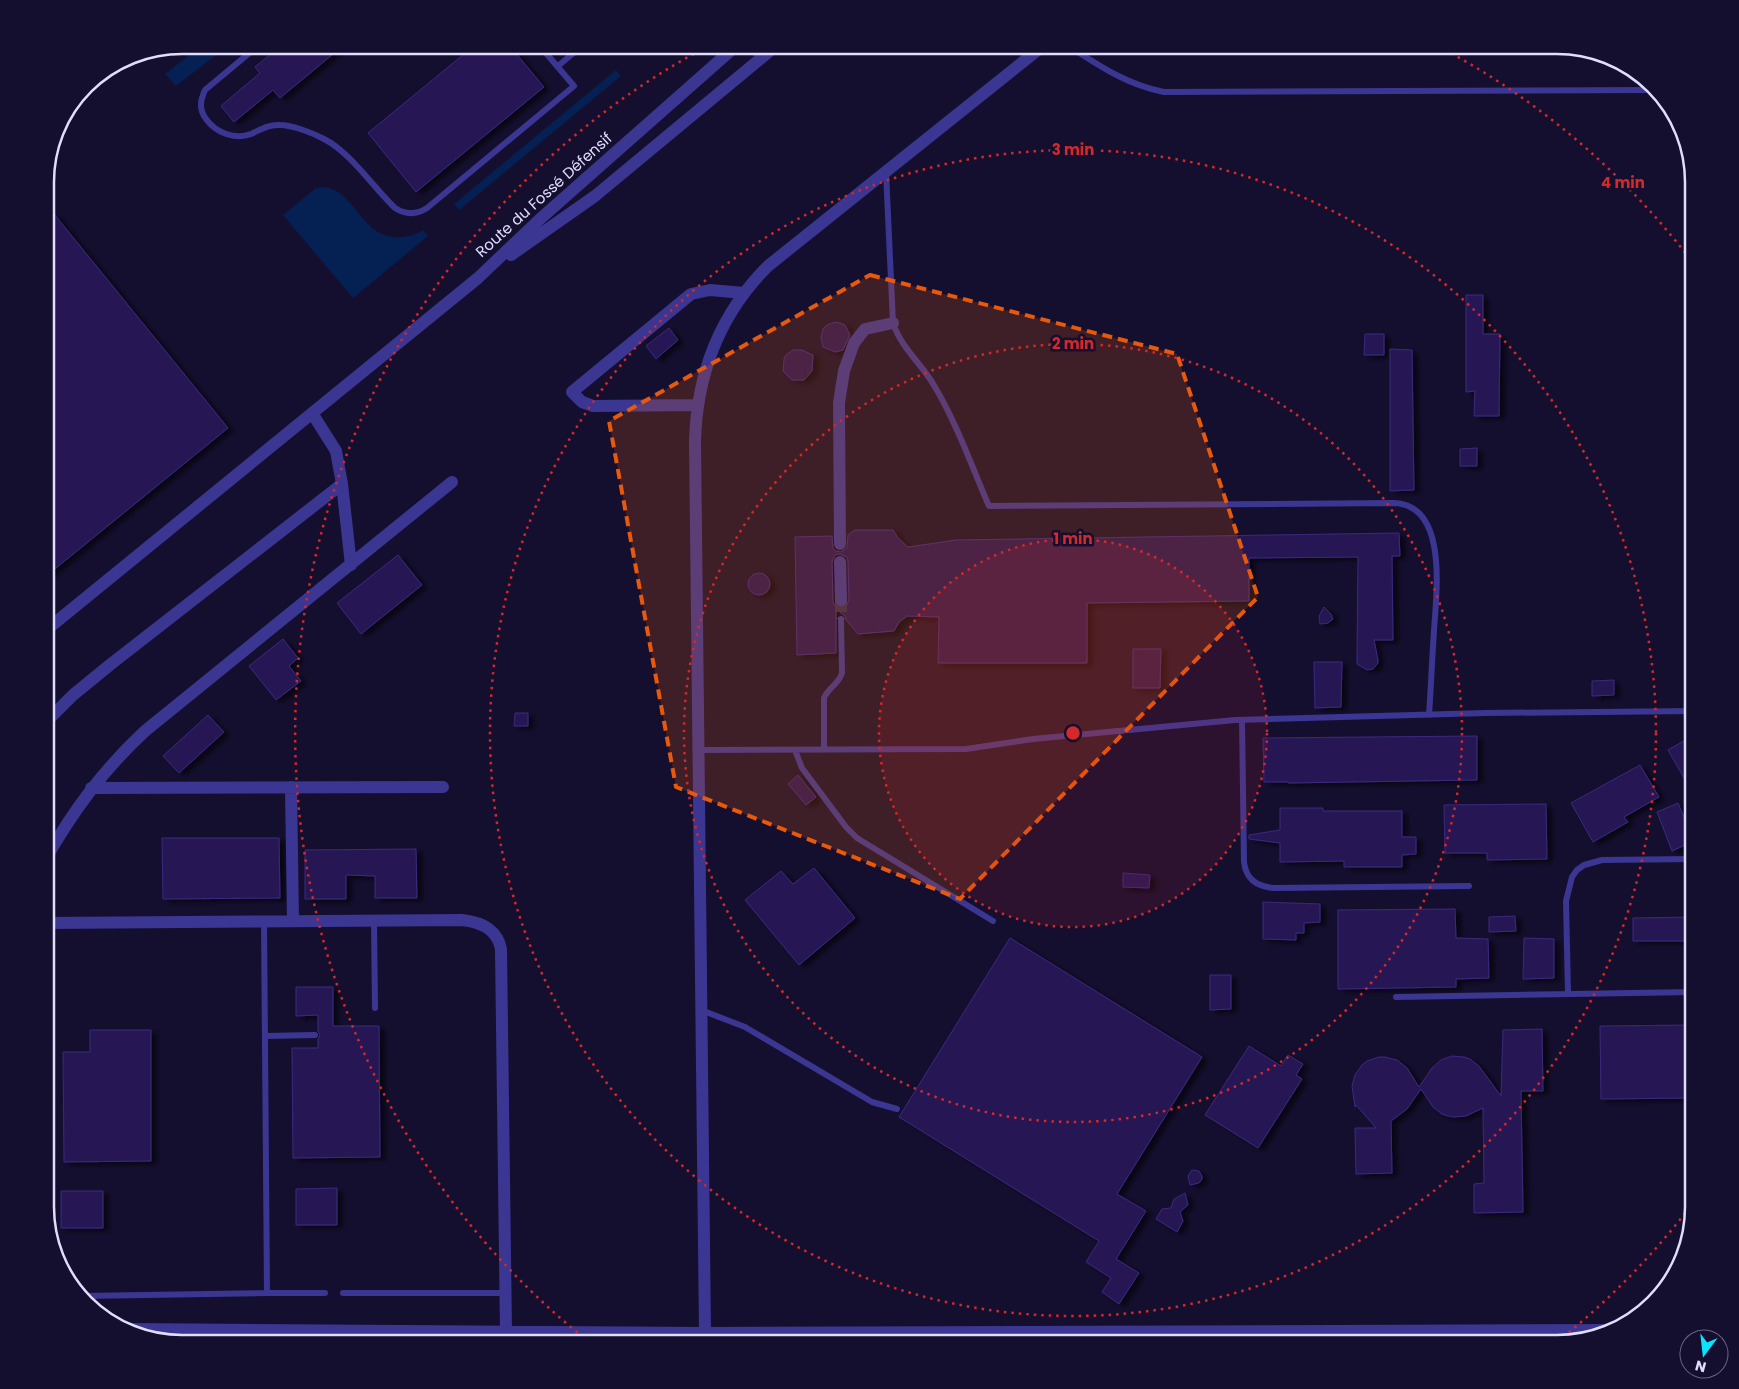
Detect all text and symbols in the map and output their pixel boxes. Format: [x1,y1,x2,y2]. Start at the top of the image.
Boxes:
street label: Route du Fossé Défensif [471,128,617,262]
text: 3 min [1052,139,1094,160]
text: 4 min [1601,172,1645,193]
text: 2 min [1052,333,1094,354]
text: 1 min [1053,528,1093,549]
centre of rings [1064,724,1082,742]
north arrow [1679,1329,1729,1379]
text: N [1693,1356,1708,1378]

